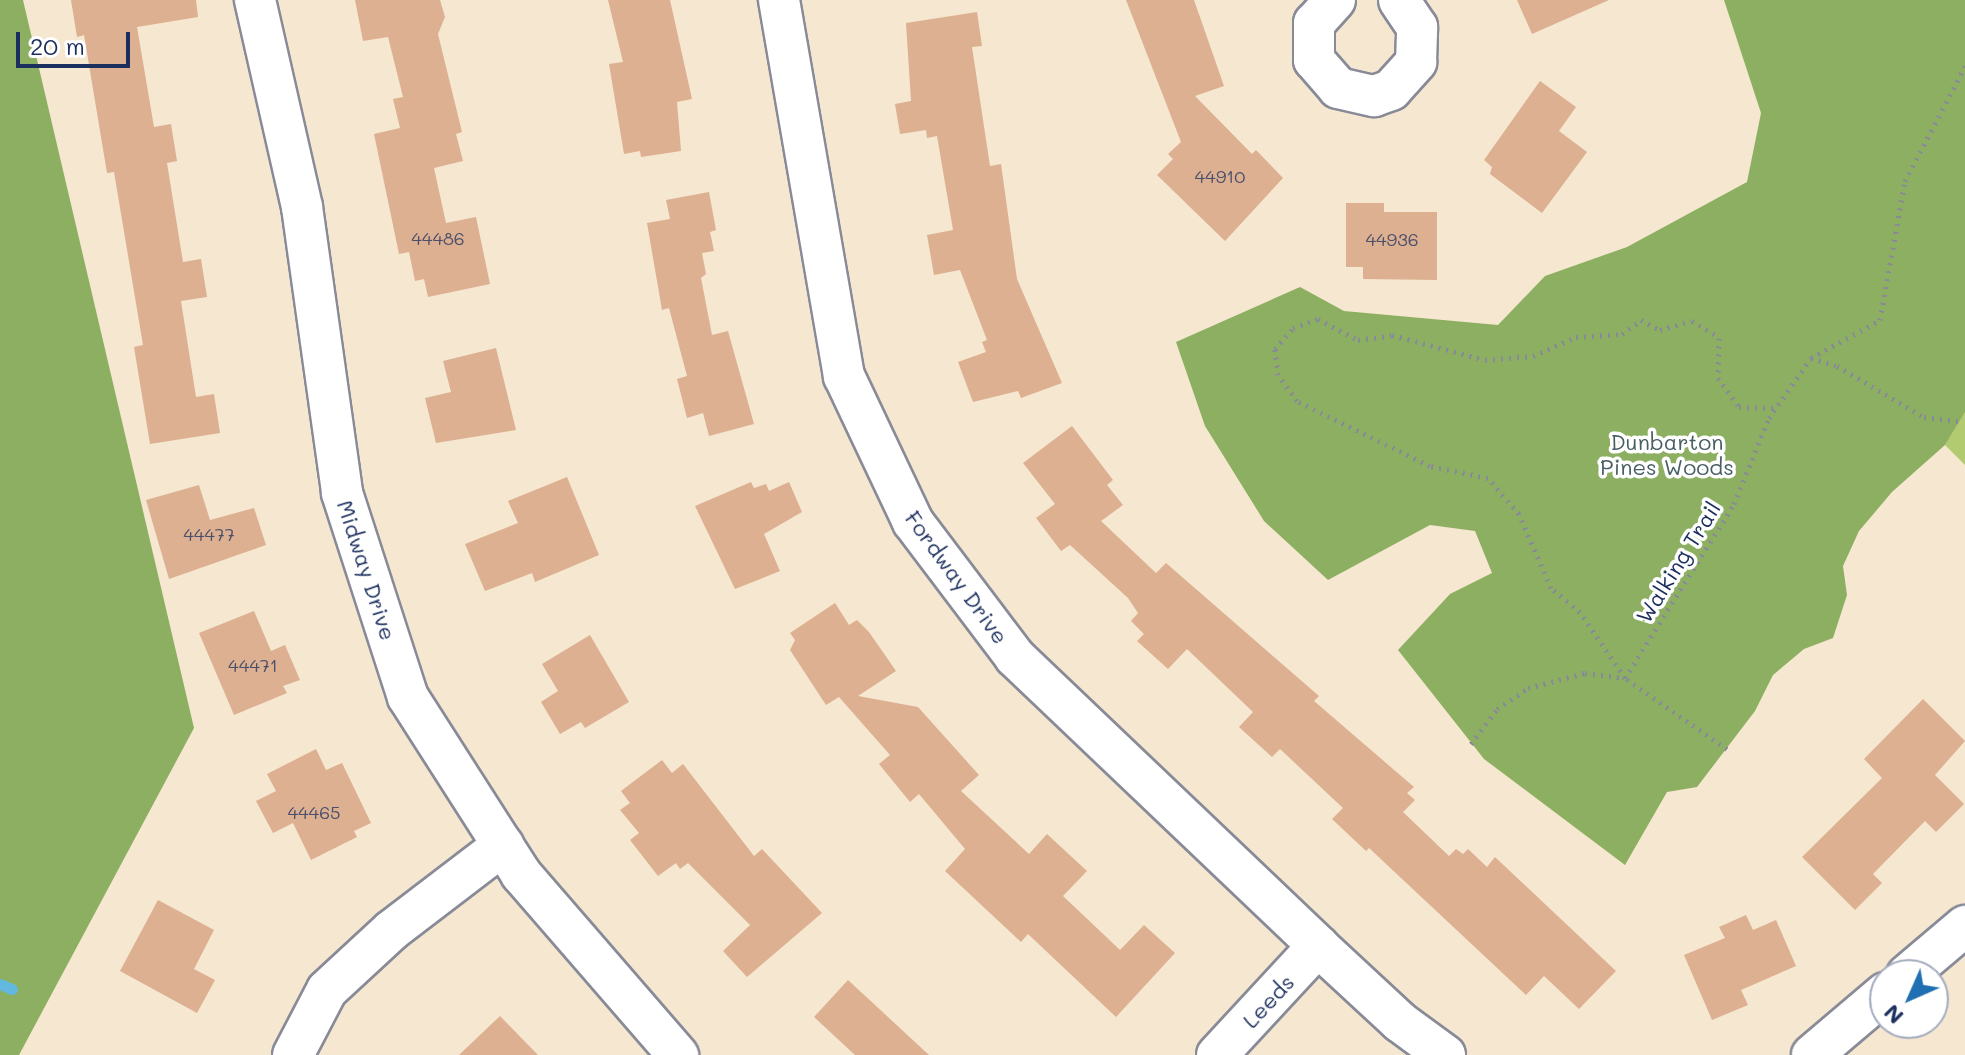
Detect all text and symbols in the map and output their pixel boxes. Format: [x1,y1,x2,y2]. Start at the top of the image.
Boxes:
scale bar [20,16,134,66]
text: 20 m [30,30,85,61]
house number: 44910 [1195,165,1245,187]
house number: 44486 [411,227,465,249]
house number: 44936 [1365,228,1419,250]
park label: Dunbarton Pines Woods [1600,428,1734,480]
street label: Walking Trail [1630,496,1726,628]
street label: Midway Drive [332,497,402,643]
street label: Fordway Drive [900,505,1014,649]
house number: 44477 [183,523,235,545]
house number: 44471 [228,654,278,676]
house number: 44465 [287,801,341,823]
north arrow [1869,959,1949,1039]
street label: Leeds [1237,969,1299,1033]
text: N [1877,999,1909,1031]

